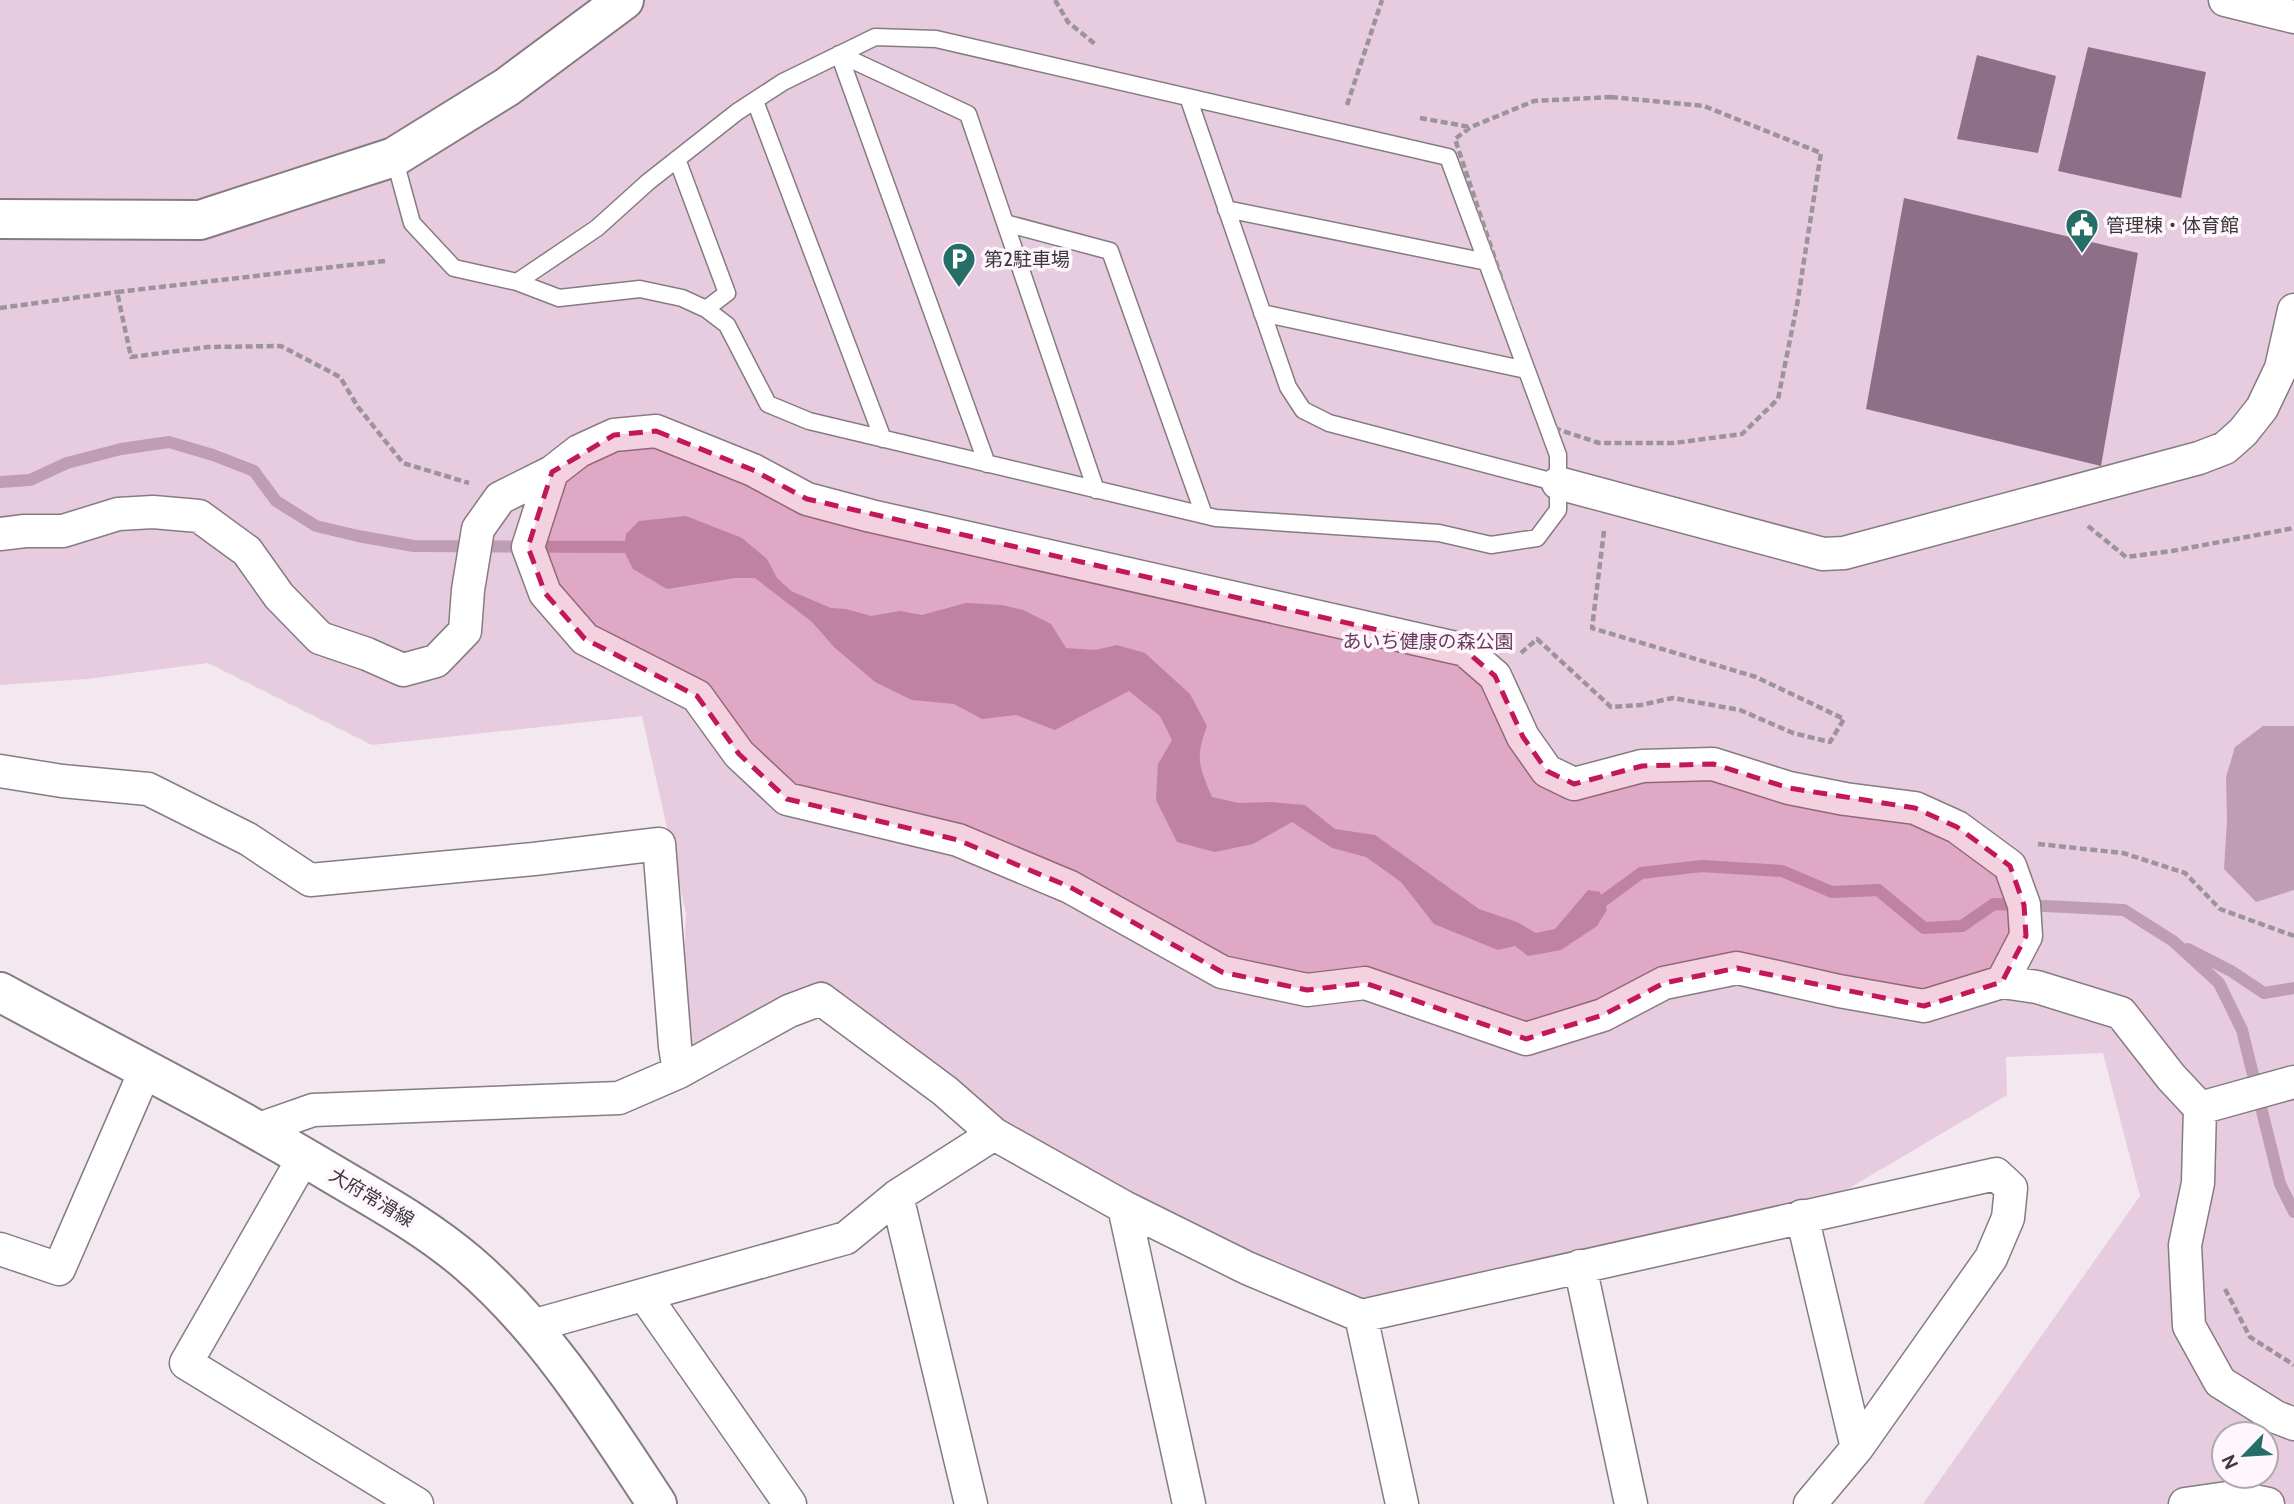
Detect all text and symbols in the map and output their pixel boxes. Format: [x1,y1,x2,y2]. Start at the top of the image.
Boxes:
public building icon: 管理棟・体育館 [2063,206,2101,255]
place label: 管理棟・体育館 [2106,214,2239,237]
parking icon: 第2駐車場 [940,240,978,289]
place label: 第2駐車場 [984,248,1070,271]
park label: あいち健康の森公園 [1342,630,1514,653]
street label: 大府常滑線 [325,1163,418,1232]
north arrow [2210,1420,2280,1490]
text: N [2217,1451,2243,1473]

